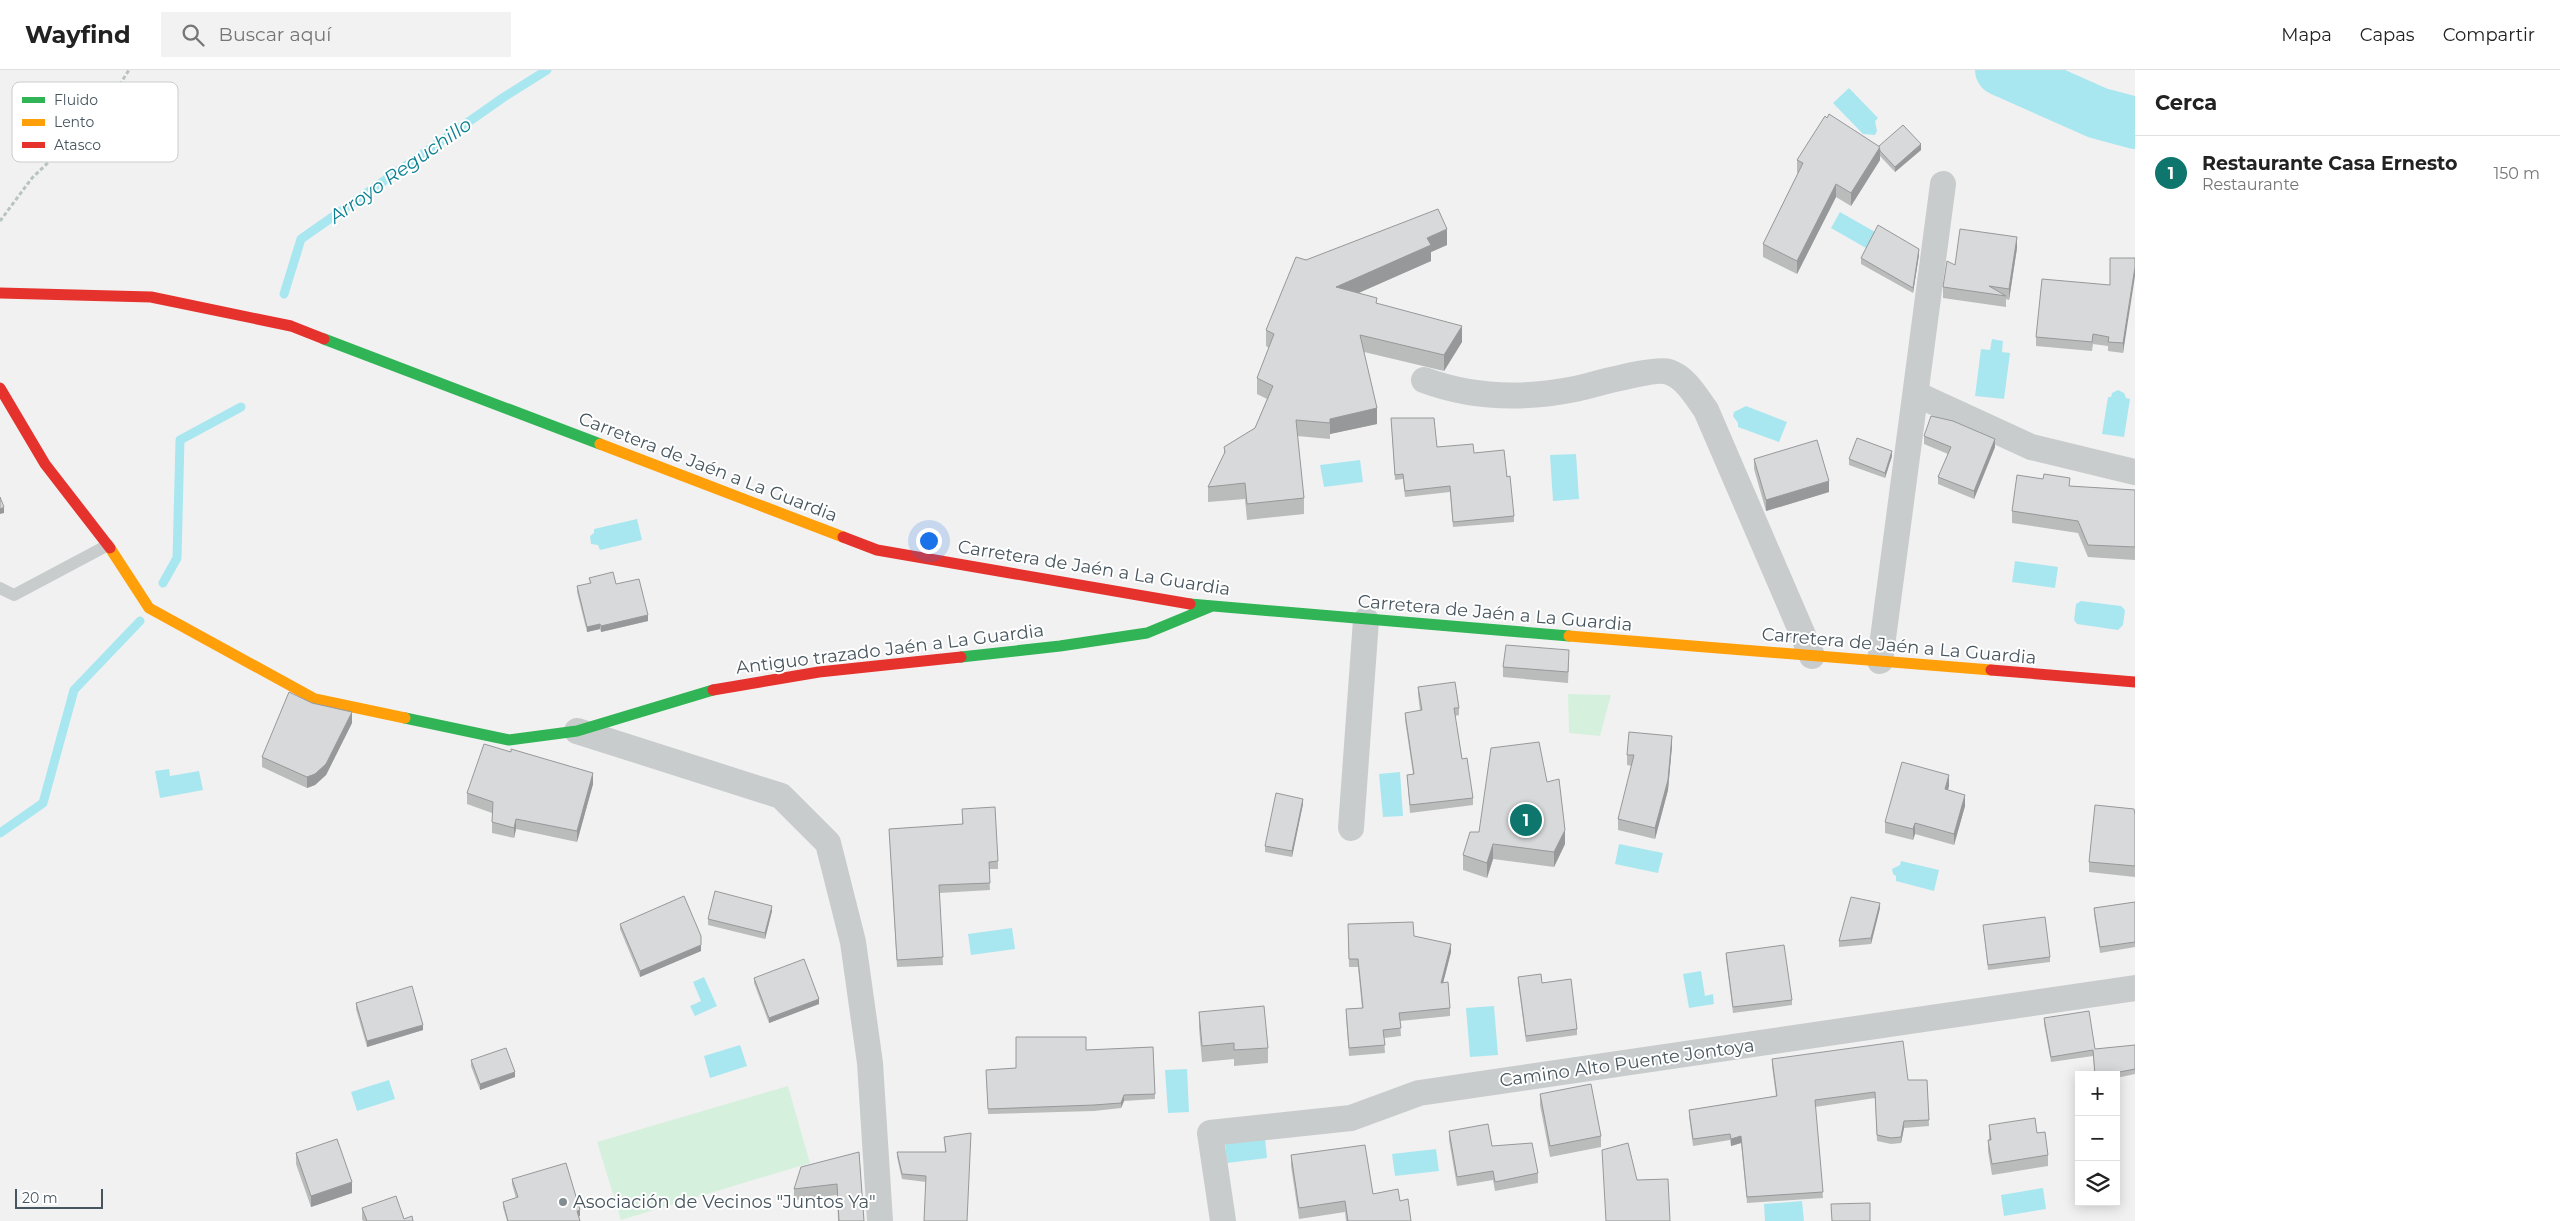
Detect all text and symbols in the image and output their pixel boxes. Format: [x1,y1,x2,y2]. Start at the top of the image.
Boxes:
search box [161,12,511,57]
text: Wayfind [25,20,131,49]
icon: search [179,21,207,49]
text: Buscar aquí [219,23,331,46]
text: Mapa [2281,24,2332,46]
text: Capas [2360,24,2415,46]
text: Compartir [2443,24,2535,46]
legend [12,82,178,162]
text: Cerca [2155,90,2217,115]
text: Fluido [54,91,98,109]
text: Lento [54,113,94,131]
water label: Arroyo Reguchillo [324,113,476,229]
text: Atasco [54,136,101,154]
text: Restaurante Casa Ernesto [2202,152,2458,175]
text: 1 [2168,164,2174,183]
text: 150 m [2493,164,2540,183]
text: Restaurante [2202,175,2299,194]
street label: Carretera de Jaén a La Guardia [575,407,841,527]
your location [916,528,942,554]
street label: Carretera de Jaén a La Guardia [956,536,1232,600]
street label: Carretera de Jaén a La Guardia [1357,590,1633,636]
street label: Antiguo trazado Jaén a La Guardia [735,619,1045,679]
street label: Carretera de Jaén a La Guardia [1761,623,2037,669]
pin: 1 [1510,801,1542,839]
street label: Camino Alto Puente Jontoya [1498,1034,1756,1092]
map controls [2075,1071,2120,1206]
button: + [2075,1071,2120,1116]
button: − [2075,1116,2120,1161]
button: layers [2075,1161,2120,1206]
scale bar [15,1186,102,1209]
text: 20 m [22,1189,58,1207]
place label: Asociación de Vecinos "Juntos Ya" [573,1191,876,1213]
marker: Asociación de Vecinos "Juntos Ya" [557,1196,569,1208]

